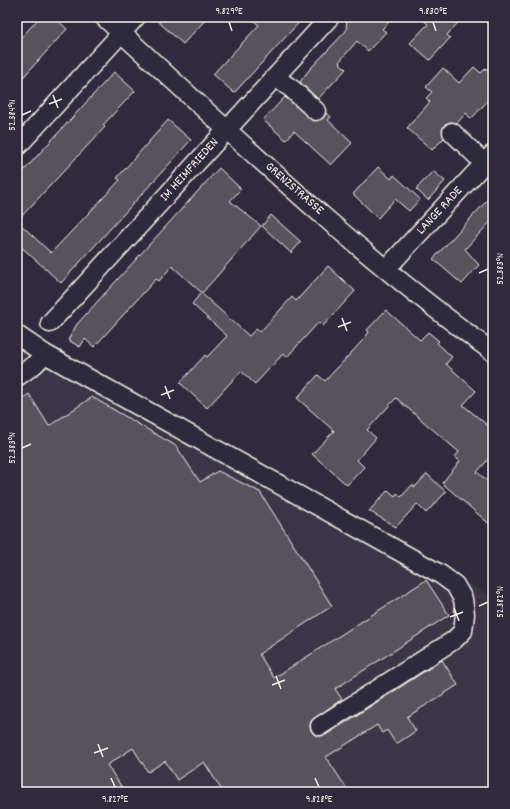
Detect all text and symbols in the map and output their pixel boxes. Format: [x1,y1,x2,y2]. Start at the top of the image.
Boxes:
text: 9.829°E [216,5,243,19]
text: 9.830°E [419,5,447,19]
text: 52.384°N [6,99,20,131]
street label: IM HEIMFRIEDEN [156,134,224,206]
street label: GRENZSTRASSE [260,158,328,220]
street label: LANGE RADE [412,182,468,240]
text: 52.383°N [494,253,508,285]
text: 52.383°N [6,432,20,464]
text: 52.382°N [494,586,508,618]
text: 9.827°E [102,793,129,807]
text: 9.828°E [306,793,333,807]

